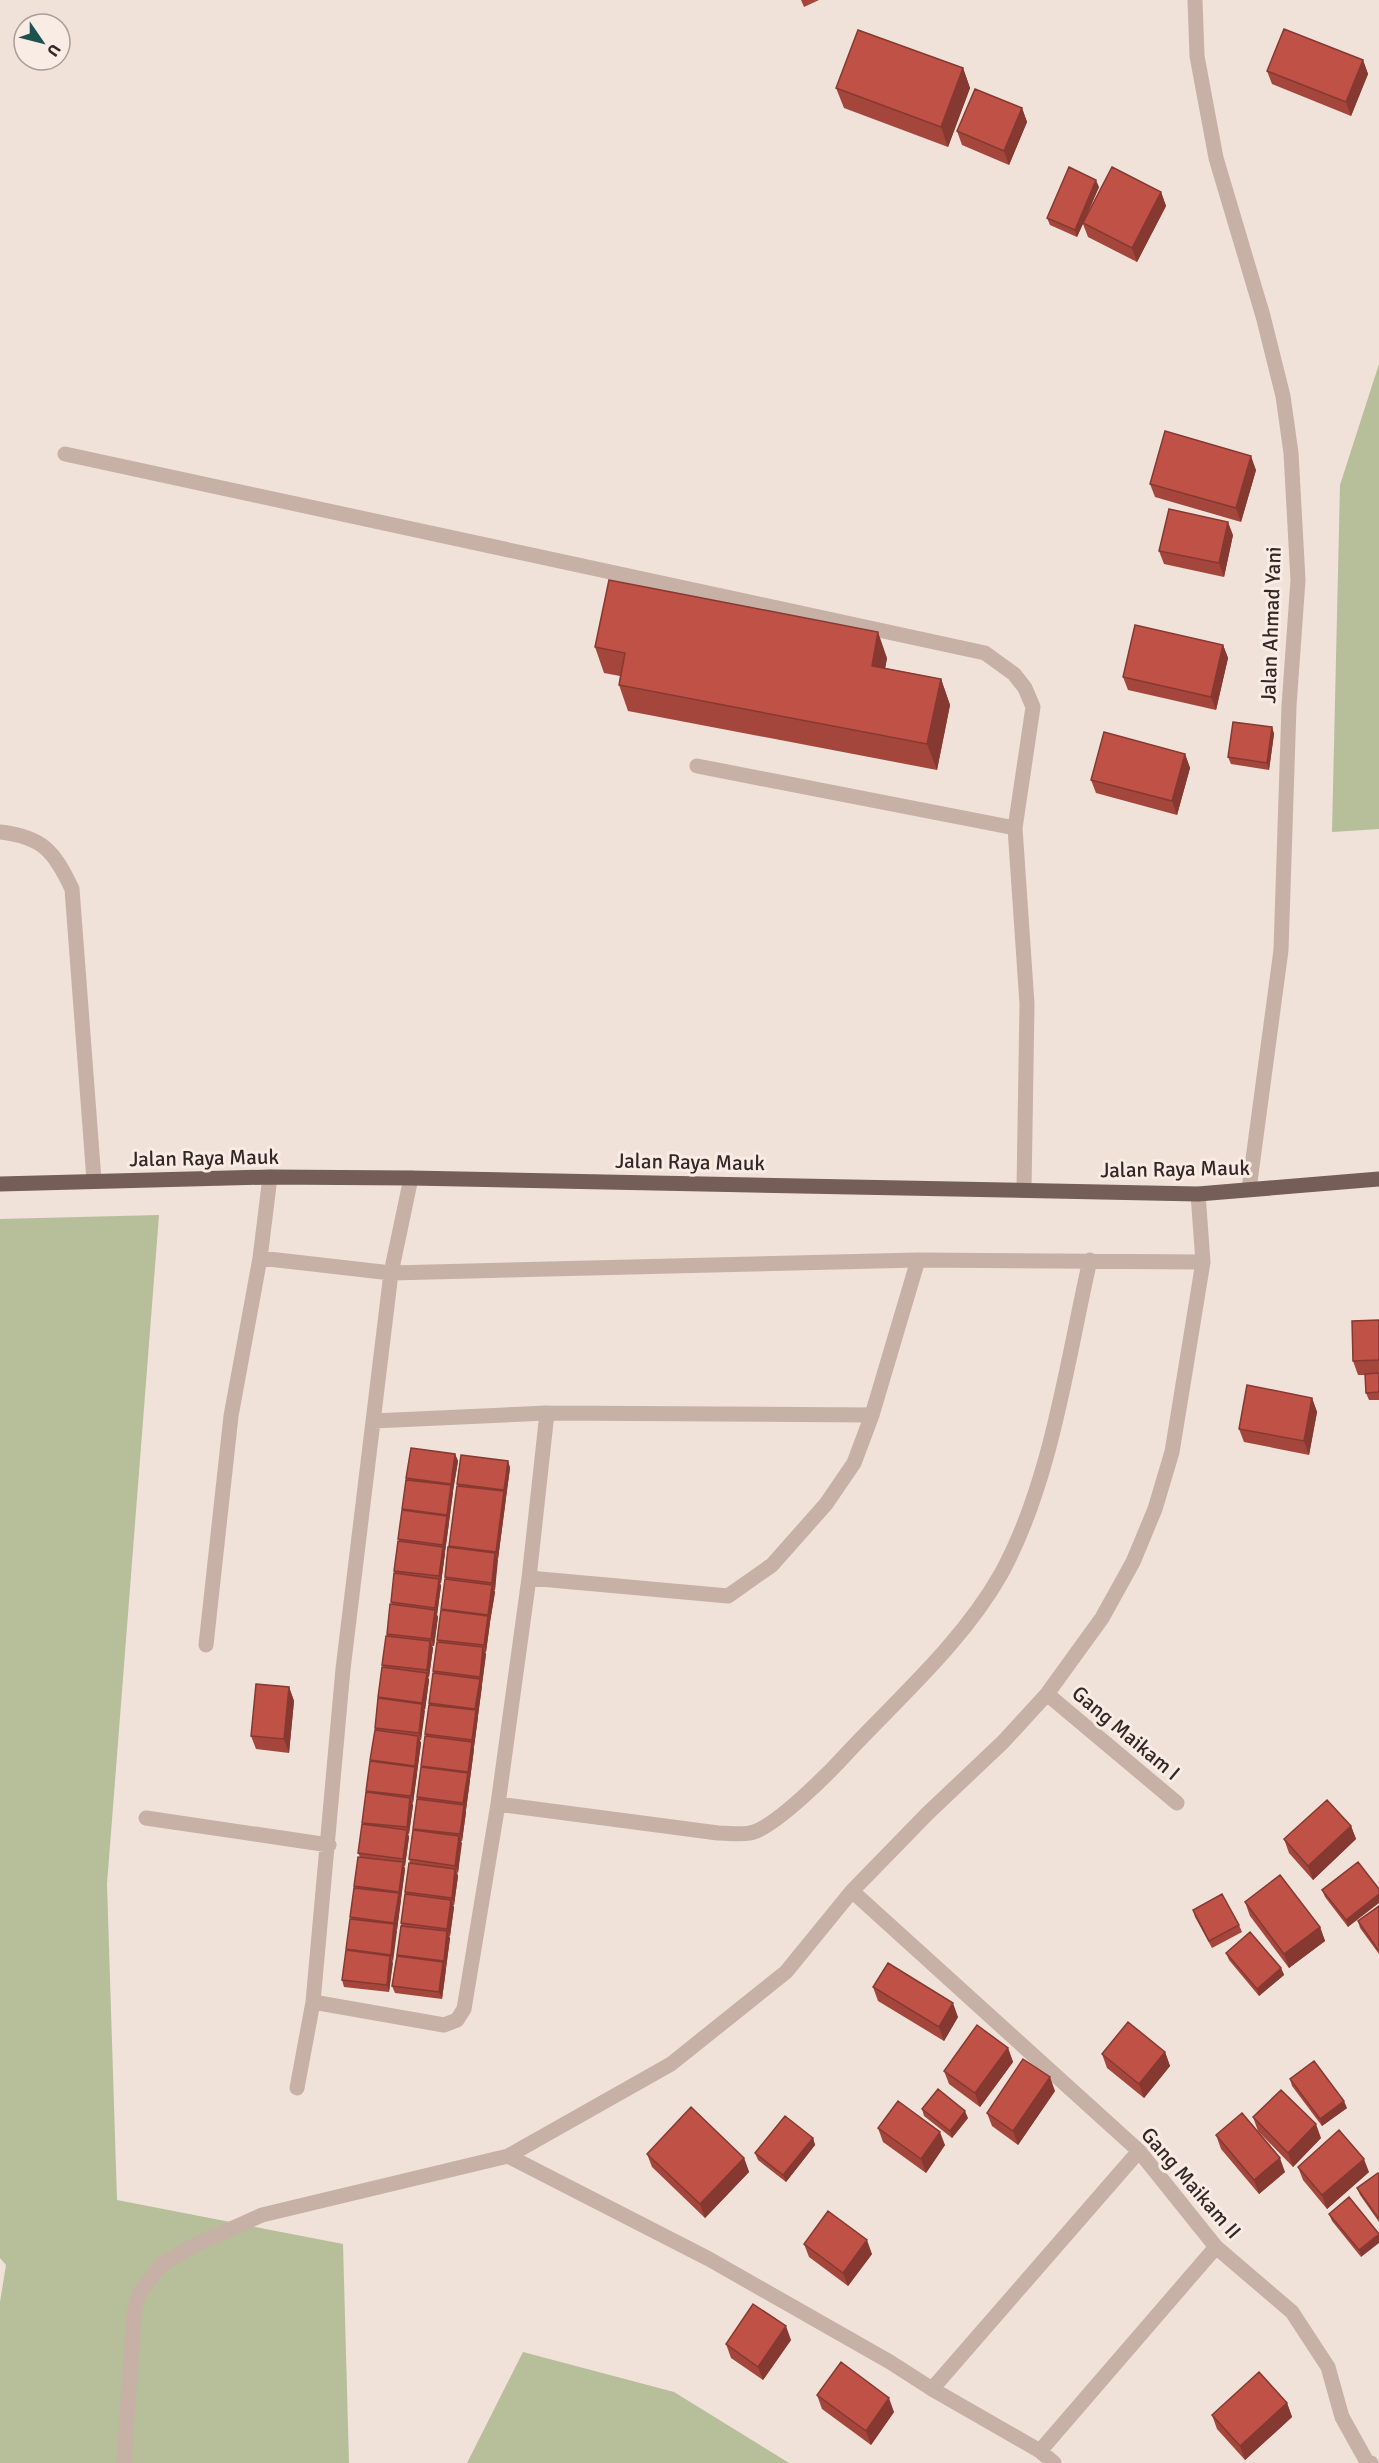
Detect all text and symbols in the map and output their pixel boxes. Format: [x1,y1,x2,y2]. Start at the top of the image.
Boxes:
north arrow [12,12,72,72]
text: U [42,40,65,60]
street label: Jalan Ahmad Yani [1255,546,1287,704]
street label: Jalan Raya Mauk [129,1144,280,1172]
street label: Jalan Raya Mauk [615,1148,766,1176]
street label: Jalan Raya Mauk [1100,1155,1251,1183]
street label: Gang Maikam I [1067,1680,1185,1786]
street label: Gang Maikam II [1135,2122,1247,2244]

